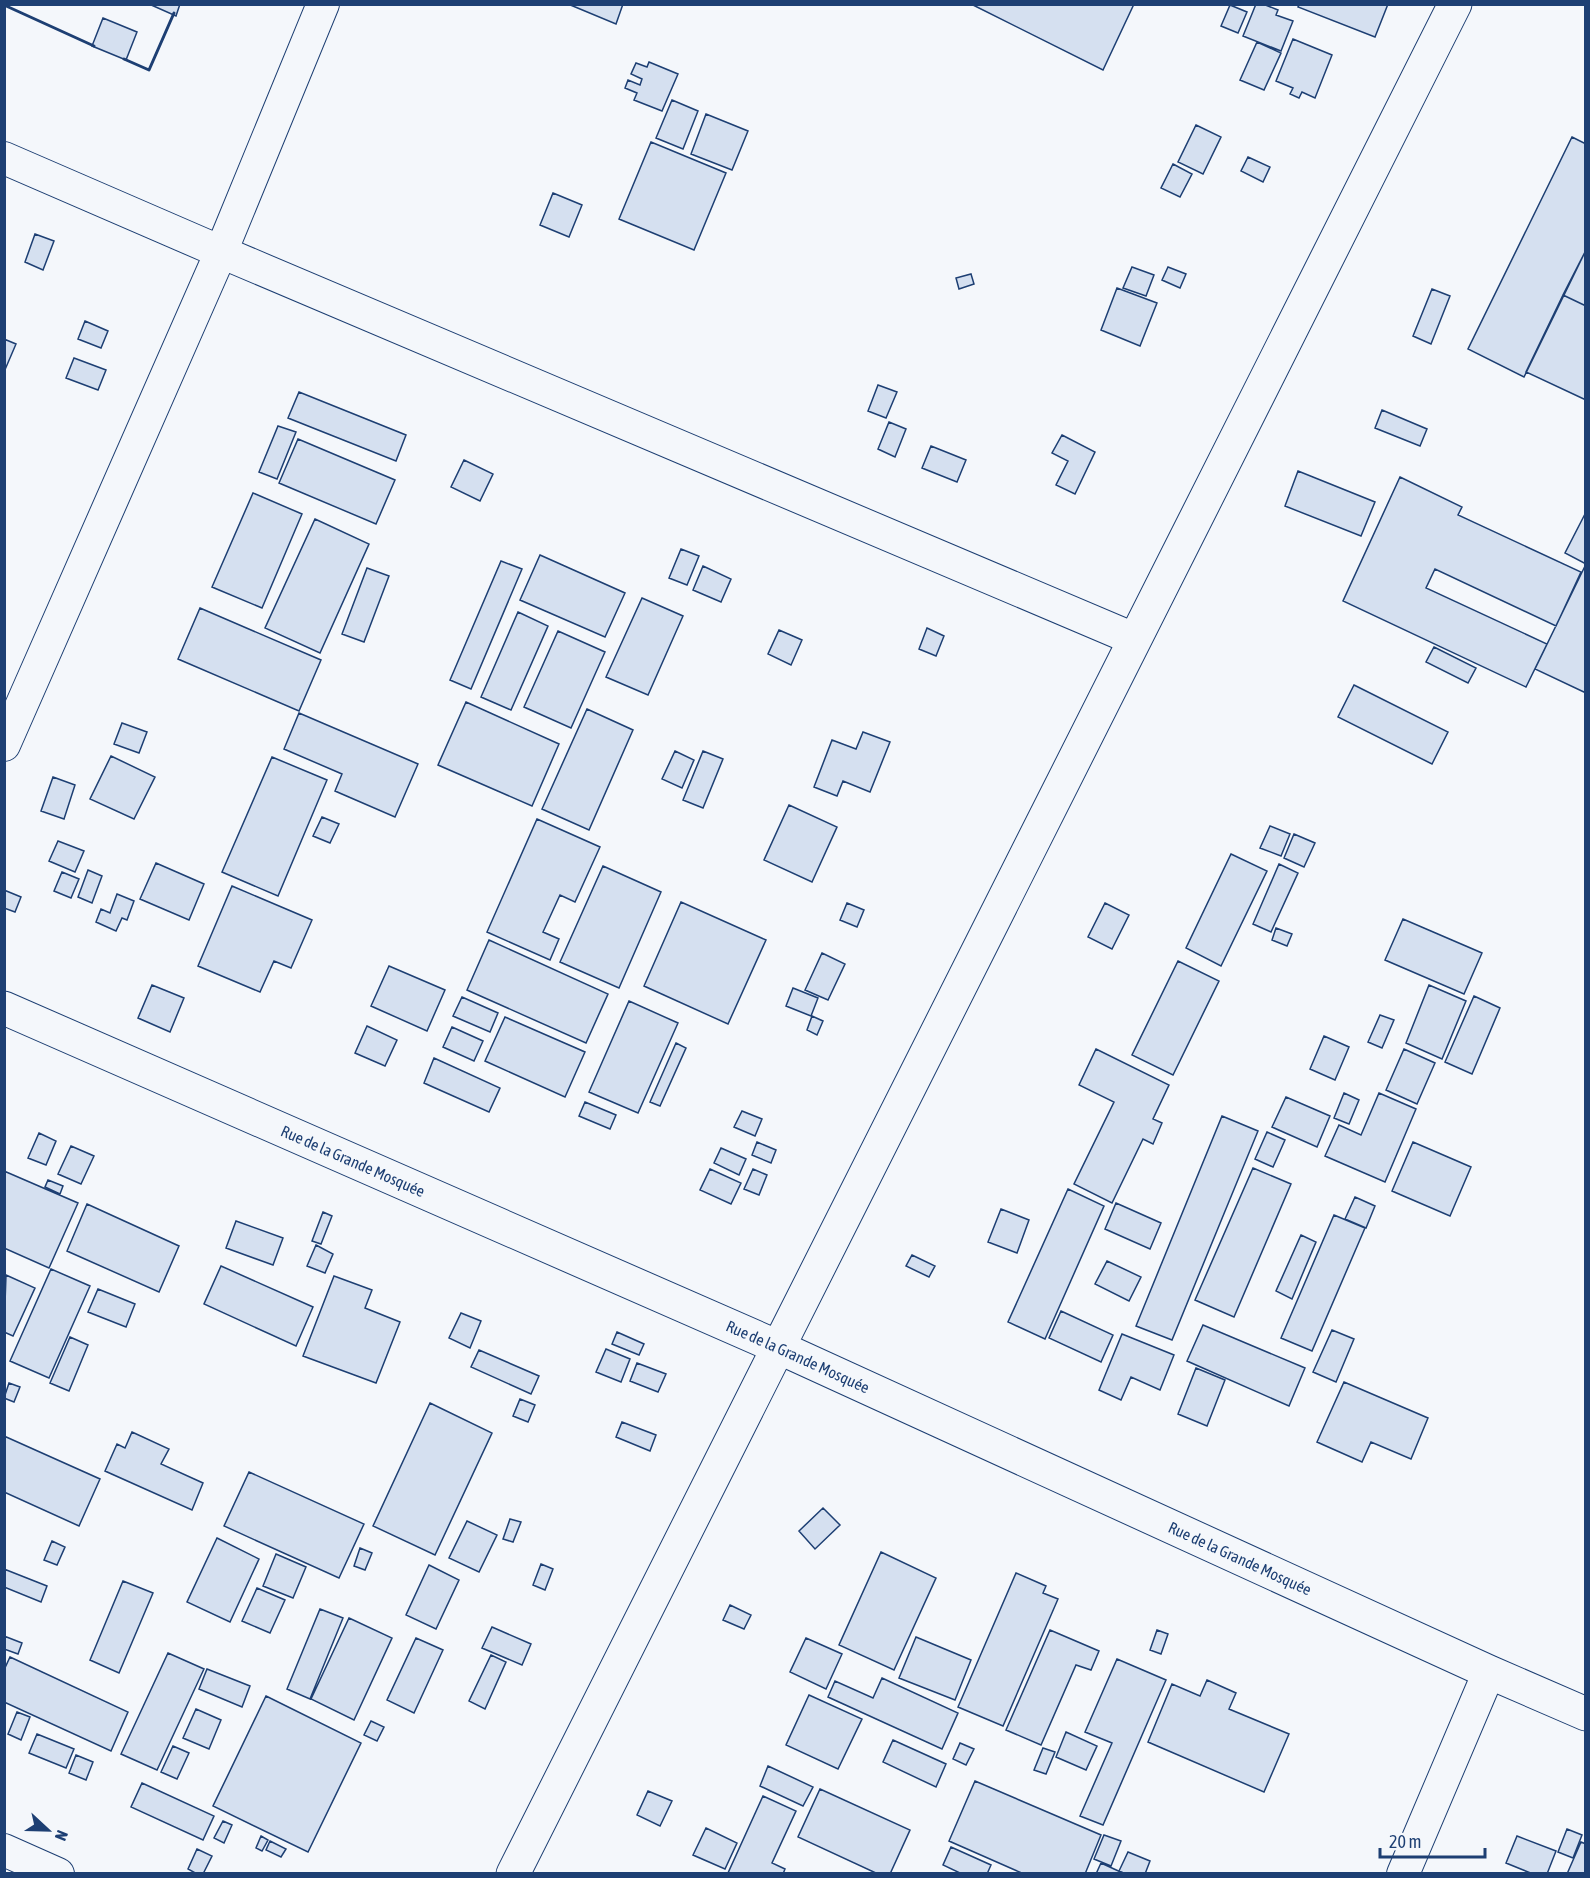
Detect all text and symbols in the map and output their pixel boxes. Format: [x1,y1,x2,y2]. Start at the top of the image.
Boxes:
street label: Rue de la Grande Mosquée [278,1122,428,1200]
street label: Rue de la Grande Mosquée [724,1316,872,1397]
street label: Rue de la Grande Mosquée [1166,1518,1314,1599]
north arrow [18,1800,78,1860]
scale bar [1380,1821,1485,1859]
text: N [52,1828,72,1843]
text: 20 m [1389,1831,1421,1852]

